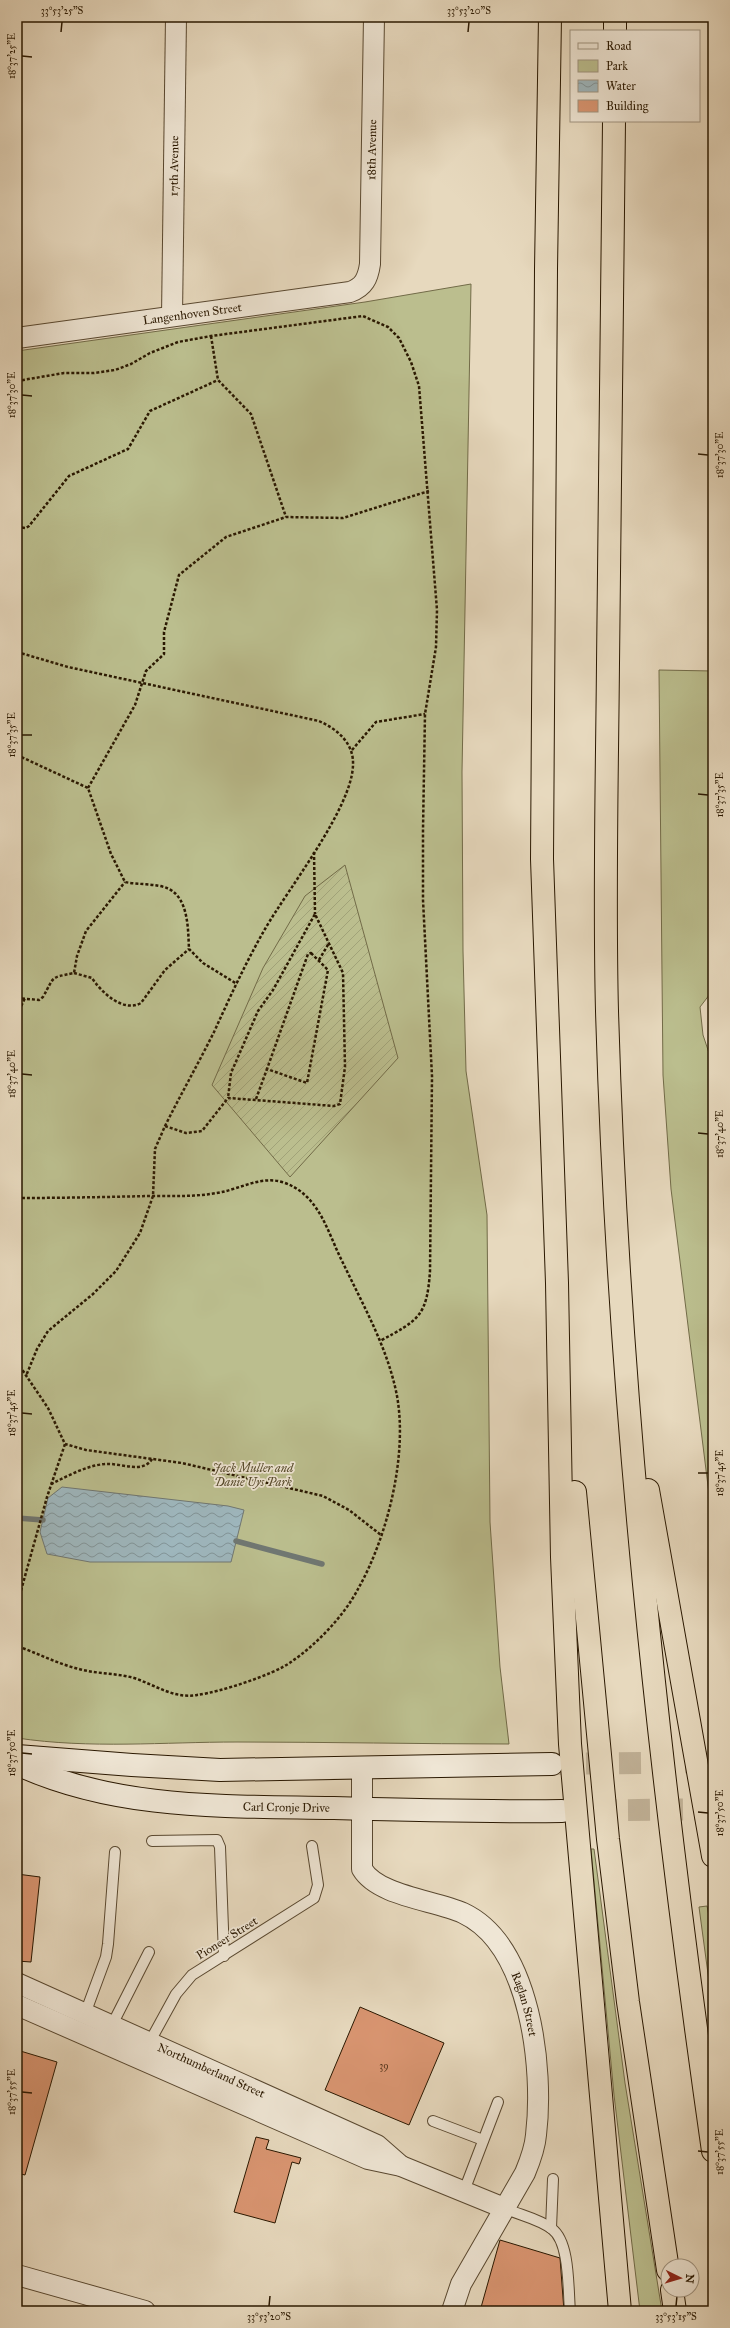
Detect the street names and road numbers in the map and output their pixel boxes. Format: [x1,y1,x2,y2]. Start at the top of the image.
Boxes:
street label: 18th Avenue [364,119,379,180]
street label: 17th Avenue [167,136,181,196]
street label: Langenhoven Street [142,300,243,328]
street label: Carl Cronje Drive [243,1800,330,1815]
street label: Pioneer Street [194,1913,261,1962]
street label: Raglan Street [509,1970,540,2038]
street label: Northumberland Street [155,2040,268,2101]

